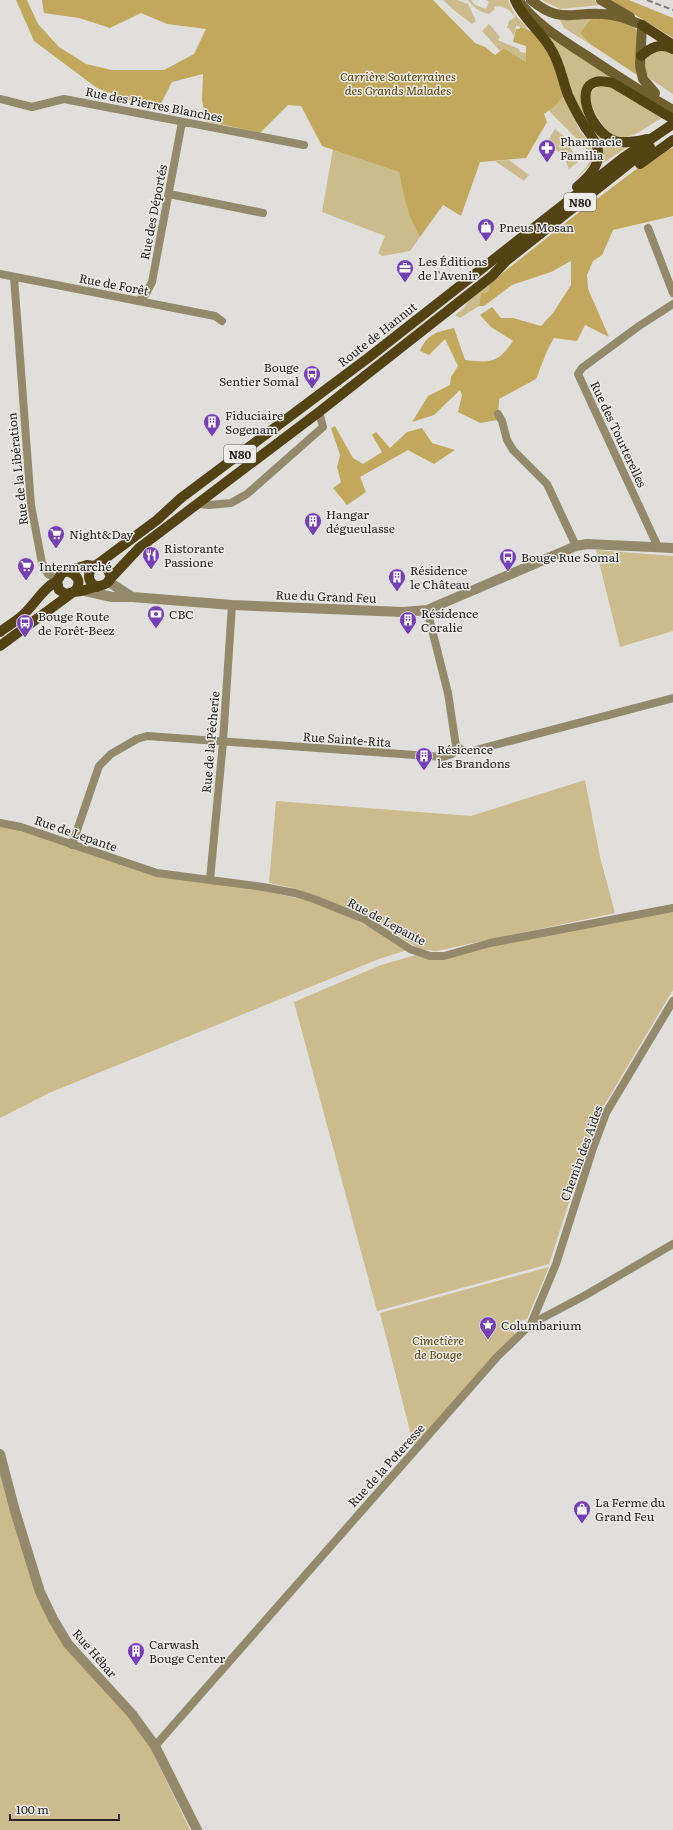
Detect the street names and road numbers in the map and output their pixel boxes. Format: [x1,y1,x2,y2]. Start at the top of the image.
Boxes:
street label: Rue des Pierres Blanches [84,82,225,126]
street label: Rue des Déportés [135,162,171,261]
road number: N80 [564,193,596,211]
street label: Rue de Forêt [78,268,150,300]
street label: Route de Hannut [334,297,420,371]
street label: Rue des Tourterelles [586,378,652,491]
street label: Rue de la Libération [2,412,32,526]
road number: N80 [224,445,256,463]
street label: Rue du Grand Feu [275,585,377,607]
street label: Rue de la Pêcherie [197,690,223,794]
street label: Rue Sainte-Rita [302,727,392,751]
street label: Rue de Lepante [32,810,120,856]
street label: Rue de Lepante [345,893,429,949]
street label: Chemin des Aides [555,1102,607,1203]
street label: Rue de la Poteresse [344,1419,428,1511]
street label: Rue Hébar [69,1625,122,1682]

